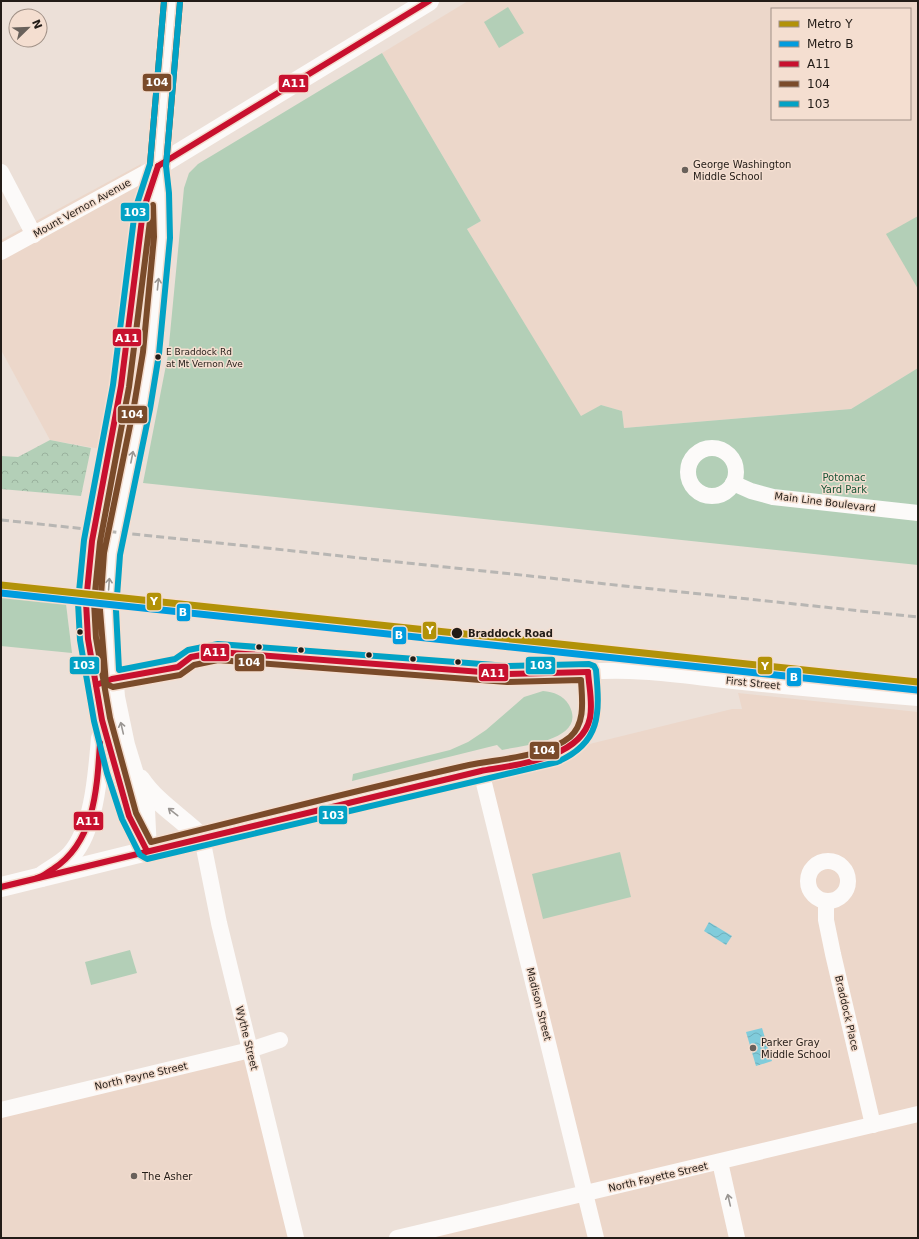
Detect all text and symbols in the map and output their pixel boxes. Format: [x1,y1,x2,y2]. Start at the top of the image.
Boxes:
north arrow [8,8,48,48]
legend [771,8,911,120]
text: Metro Y [807,17,853,31]
text: N [29,18,45,31]
text: Metro B [807,37,854,51]
text: A11 [807,57,830,71]
line badge: 104 [142,73,172,92]
line badge: A11 [278,74,309,93]
text: 104 [146,76,169,89]
text: A11 [282,77,306,90]
text: 104 [807,77,830,91]
text: 103 [807,97,830,111]
place label: George Washington Middle School [693,159,791,182]
marker: George Washington Middle School [680,165,690,175]
street label: Mount Vernon Avenue [31,177,133,239]
line badge: 103 [120,202,150,222]
text: 103 [124,206,146,219]
one-way arrow [154,278,161,291]
line badge: A11 [112,328,142,347]
text: A11 [115,332,139,345]
place label: E Braddock Rd at Mt Vernon Ave [166,347,243,369]
marker: E Braddock Rd at Mt Vernon Ave [153,352,163,362]
line badge: 104 [117,405,148,424]
text: 104 [121,408,144,421]
one-way arrow [128,450,136,463]
park label: Potomac Yard Park [820,472,867,495]
street label: Main Line Boulevard [774,490,876,514]
one-way arrow [106,578,113,591]
line badge: Y [146,592,162,611]
text: Y [149,595,159,608]
line badge: B [176,603,191,622]
text: B [179,606,187,619]
line badge: Y [422,621,437,640]
text: Y [425,624,435,637]
line badge: B [392,626,407,645]
marker: Braddock Road [450,626,464,640]
unlabelled marker [75,627,85,637]
place label: Braddock Road [468,628,553,639]
text: B [395,629,403,642]
unlabelled marker [254,642,264,652]
line badge: A11 [200,643,230,662]
unlabelled marker [296,645,306,655]
text: A11 [203,646,227,659]
unlabelled marker [364,650,374,660]
line badge: 104 [234,653,265,672]
unlabelled marker [408,654,418,664]
line badge: 103 [69,656,100,675]
text: 104 [238,656,261,669]
line badge: 103 [525,656,556,675]
line badge: Y [757,656,773,675]
unlabelled marker [453,657,463,667]
text: 103 [73,659,95,672]
text: 103 [530,659,552,672]
text: Y [760,660,770,673]
line badge: A11 [478,663,509,682]
text: A11 [481,667,505,680]
line badge: B [786,667,802,687]
text: B [790,671,798,684]
street label: First Street [725,675,781,691]
one-way arrow [117,721,125,734]
line badge: 104 [529,741,560,760]
text: 104 [533,744,556,757]
line badge: 103 [318,805,348,825]
one-way arrow [167,808,178,817]
text: 103 [322,809,344,822]
line badge: A11 [73,811,104,831]
text: A11 [76,815,100,828]
street label: Madison Street [525,966,553,1042]
street label: Braddock Place [833,974,861,1052]
street label: Wythe Street [234,1005,260,1071]
place label: Parker Gray Middle School [761,1037,830,1060]
marker: Parker Gray Middle School [748,1043,758,1053]
street label: North Payne Street [94,1060,189,1092]
street label: North Fayette Street [607,1160,709,1194]
marker: The Asher [129,1171,139,1181]
place label: The Asher [141,1171,193,1182]
one-way arrow [724,1194,732,1207]

